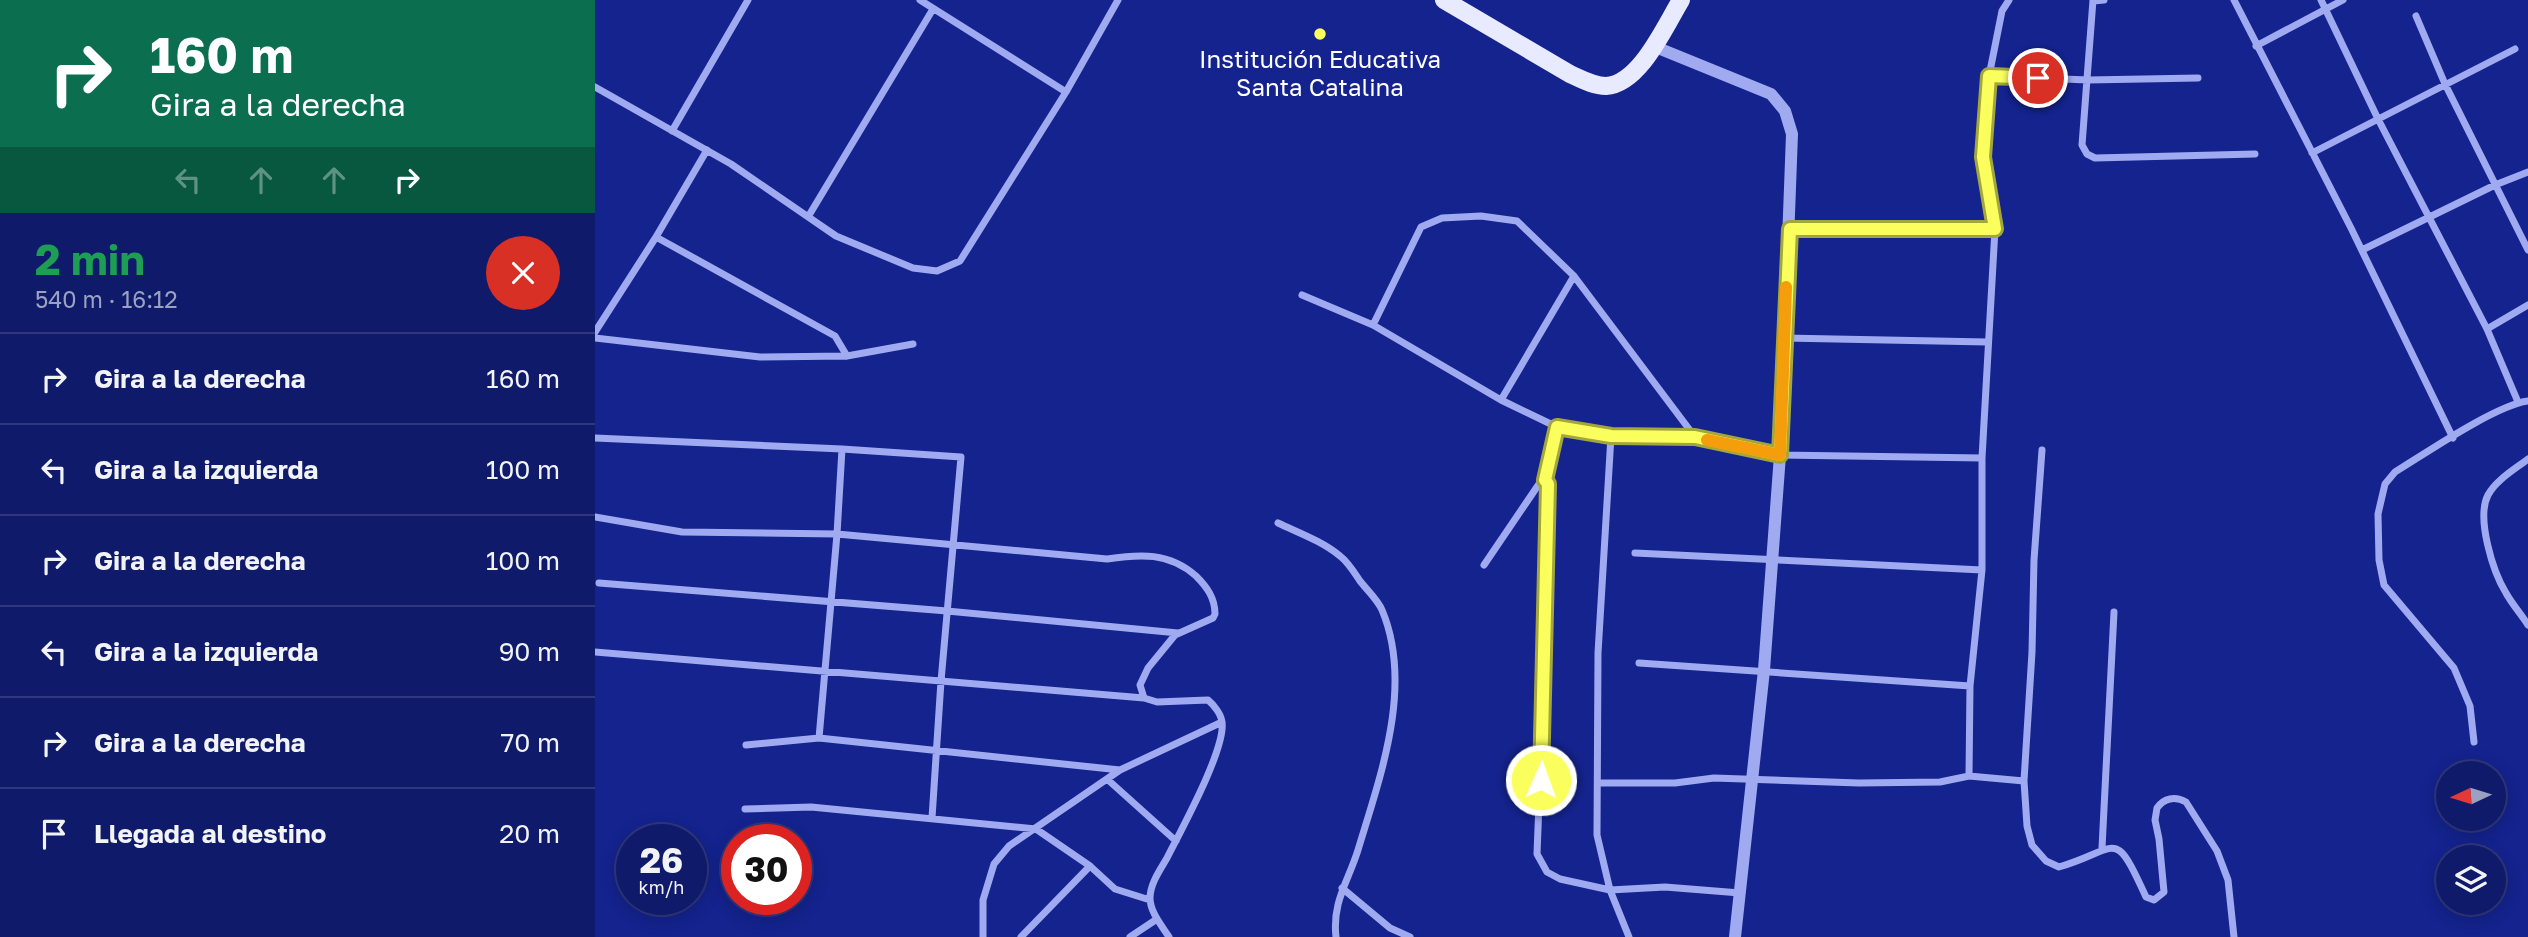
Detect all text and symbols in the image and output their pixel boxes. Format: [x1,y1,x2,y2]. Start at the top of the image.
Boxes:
text: 160 m [150,25,293,84]
marker: Institución Educativa Santa Catalina [1312,26,1328,42]
icon: right [35,28,126,119]
place label: Institución Educativa Santa Catalina [1199,44,1441,101]
pin [2008,48,2068,108]
icon: arrive [2019,59,2057,97]
text: Gira a la derecha [150,85,406,123]
icon: left [169,161,207,199]
icon: ahead [242,161,280,199]
icon: ahead [315,161,353,199]
icon: right [388,161,426,199]
text: 2 min [35,234,145,284]
button: close [486,236,560,310]
text: 540 m · 16:12 [35,285,178,313]
icon: right [35,360,73,398]
text: Gira a la derecha [94,363,306,394]
text: 160 m [486,363,560,394]
icon: left [35,451,73,489]
text: Gira a la izquierda [94,454,318,485]
text: 100 m [486,454,560,485]
icon: right [35,542,73,580]
text: Gira a la derecha [94,545,306,576]
text: 100 m [486,545,560,576]
icon: left [35,633,73,671]
text: Gira a la izquierda [94,636,318,667]
text: 90 m [499,636,560,667]
icon: right [35,724,73,762]
text: Gira a la derecha [94,727,306,758]
text: 70 m [501,727,560,758]
position arrow [1504,743,1578,817]
north arrow [2436,761,2506,831]
map controls [2436,761,2506,915]
icon: arrive [35,815,73,853]
text: Llegada al destino [94,818,326,849]
text: 20 m [499,818,560,849]
speed limit sign: 30 [721,824,812,915]
text: 26 [640,839,683,881]
button: layers [2436,845,2506,915]
text: km/h [639,876,684,898]

